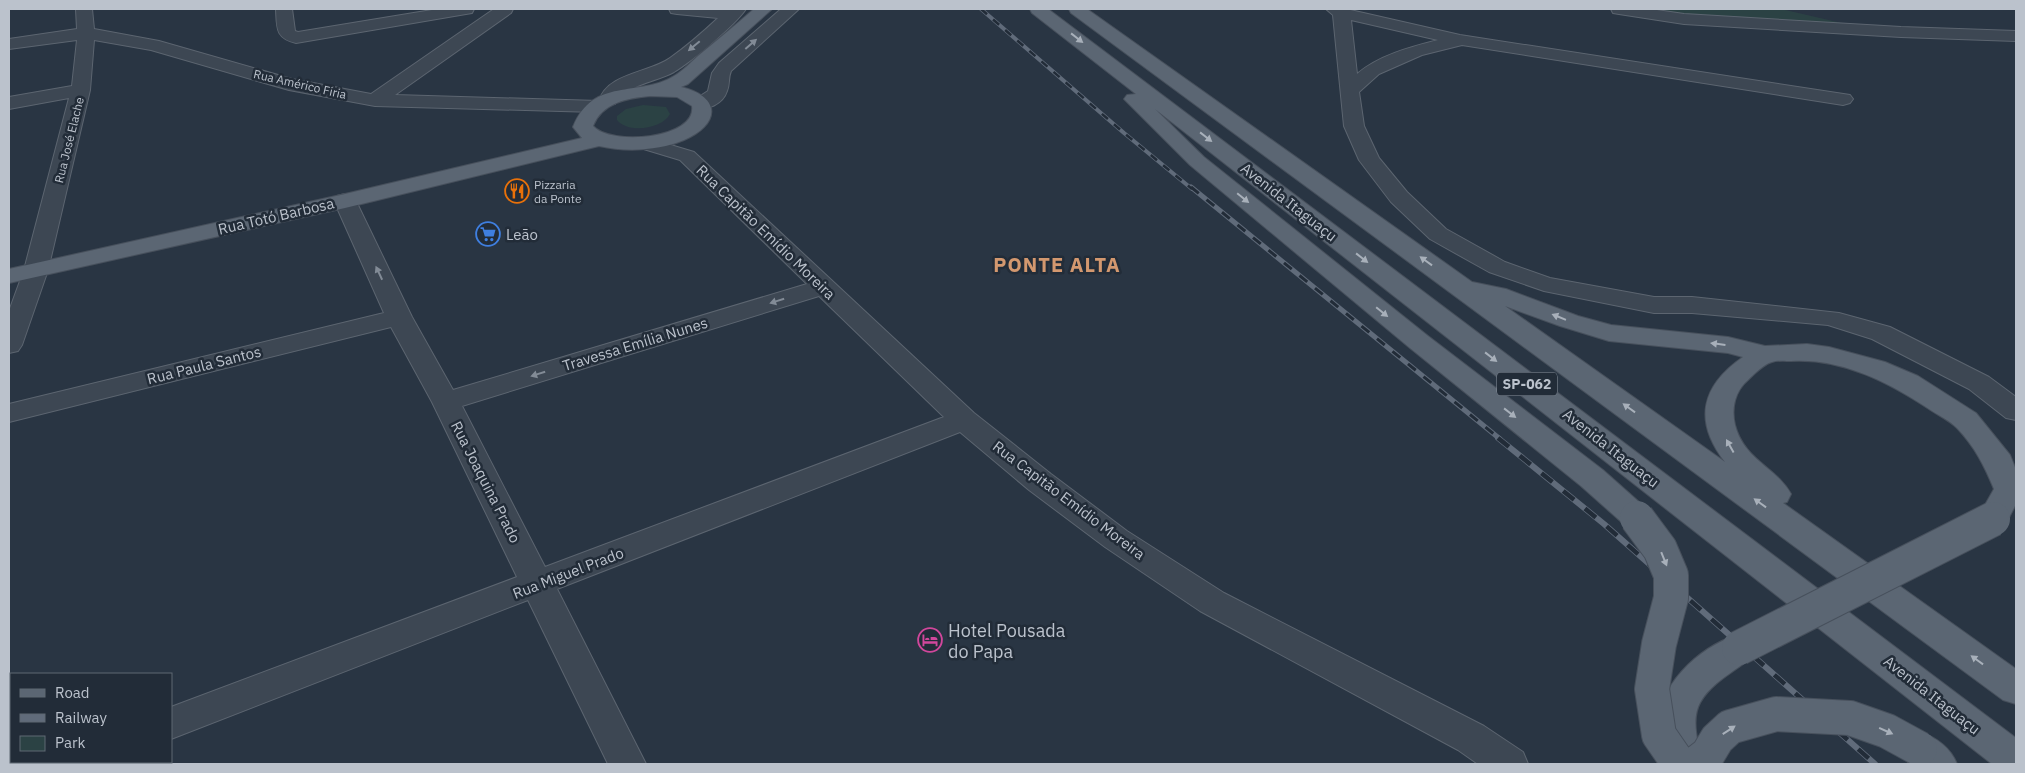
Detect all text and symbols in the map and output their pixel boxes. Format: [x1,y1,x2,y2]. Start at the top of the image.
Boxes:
one-way arrow [1070,33,1083,44]
one-way arrow [745,38,757,50]
one-way arrow [688,40,701,51]
street label: Rua Américo Firia [252,66,349,102]
street label: Rua José Elache [51,95,87,184]
one-way arrow [1199,132,1212,143]
street label: Avenida Itaguaçu [1237,158,1341,246]
street label: Rua Capitão Emídio Moreira [692,161,840,303]
place label: Pizzaria da Ponte [534,177,582,206]
restaurant icon: Pizzaria da Ponte [504,178,530,204]
street label: Rua Totó Barbosa [216,193,336,239]
one-way arrow [1236,193,1249,204]
supermarket icon: Leão [475,221,501,247]
place label: Leão [506,225,538,244]
district label: PONTE ALTA [993,251,1121,278]
one-way arrow [1355,252,1368,263]
one-way arrow [1419,256,1433,266]
one-way arrow [374,266,382,280]
one-way arrow [769,298,784,306]
one-way arrow [1376,307,1389,318]
one-way arrow [1552,312,1566,320]
street label: Travessa Emília Nunes [560,313,710,375]
one-way arrow [1710,340,1726,348]
street label: Rua Paula Santos [145,342,263,388]
one-way arrow [1484,351,1497,362]
one-way arrow [530,370,545,378]
road number: SP-062 [1497,372,1557,396]
one-way arrow [1622,403,1636,413]
street label: Avenida Itaguaçu [1559,404,1663,492]
one-way arrow [1503,408,1516,419]
street label: Rua Joaquina Prado [447,418,525,546]
street label: Rua Capitão Emídio Moreira [989,436,1149,564]
one-way arrow [1725,439,1734,452]
one-way arrow [1754,498,1767,509]
street label: Rua Miguel Prado [510,543,626,603]
one-way arrow [1660,552,1668,567]
place label: Hotel Pousada do Papa [948,619,1066,663]
hotel icon: Hotel Pousada do Papa [917,627,943,653]
street label: Avenida Itaguaçu [1880,651,1984,739]
one-way arrow [1971,655,1984,666]
legend [10,673,172,763]
text: Road [55,683,90,702]
text: Railway [55,708,108,727]
one-way arrow [1722,725,1736,735]
one-way arrow [1879,728,1893,736]
text: Park [55,733,85,752]

